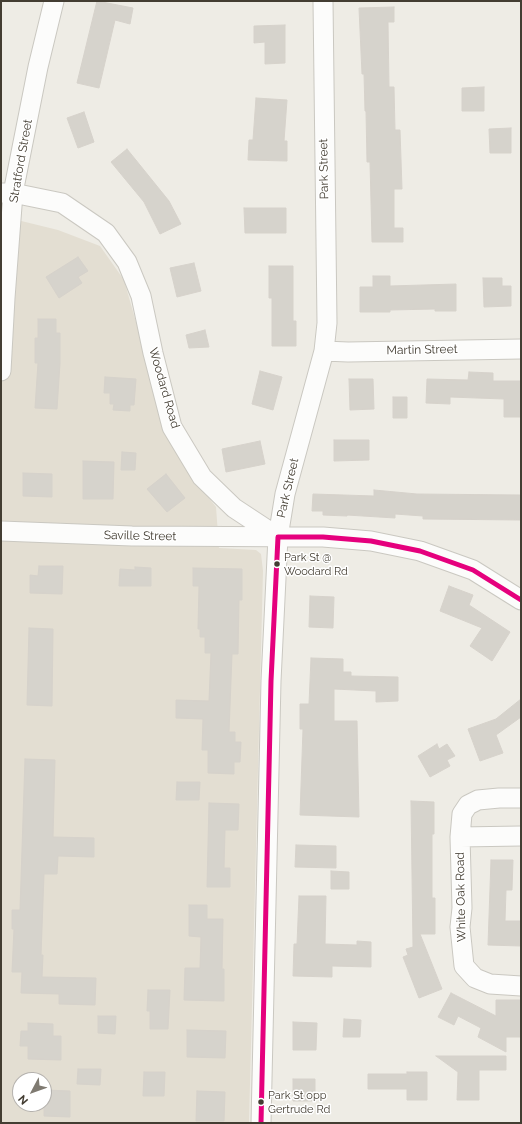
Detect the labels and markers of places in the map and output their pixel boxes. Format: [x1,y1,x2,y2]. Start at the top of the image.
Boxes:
place label: Park St @ Woodard Rd [284,551,348,577]
marker: Park St @ Woodard Rd [272,559,282,569]
place label: Park St opp Gertrude Rd [268,1089,330,1115]
marker: Park St opp Gertrude Rd [256,1097,266,1107]

